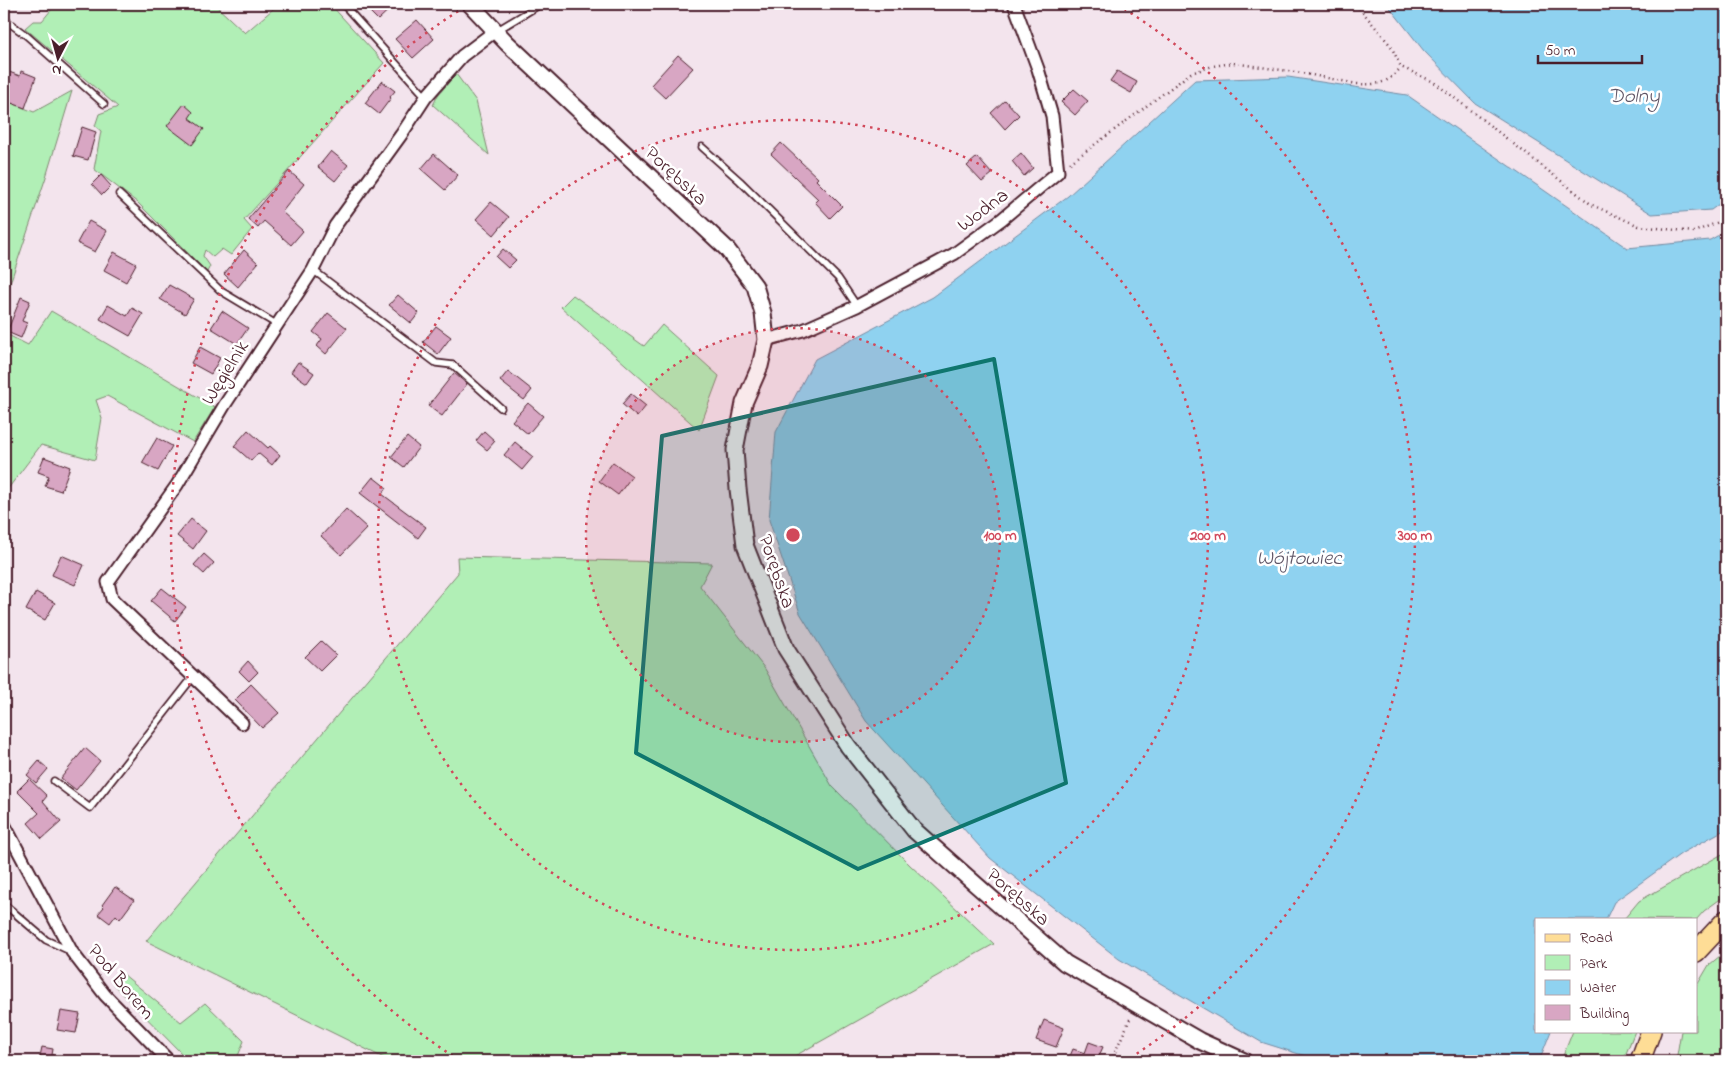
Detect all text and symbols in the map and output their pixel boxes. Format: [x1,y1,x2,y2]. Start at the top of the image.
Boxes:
north arrow [32,32,82,82]
scale bar [1538,32,1641,64]
text: 50 m [1545,40,1576,62]
text: N [51,59,63,80]
water label: Dolny [1608,82,1660,112]
street label: Porębska [638,140,713,213]
street label: Wodna [952,182,1015,240]
street label: Węgielnik [195,335,258,412]
text: 100 m [983,525,1017,547]
text: 200 m [1189,525,1226,547]
text: 300 m [1397,525,1433,547]
centre of rings [784,526,802,544]
street label: Porębska [750,531,802,613]
water label: Wójtowiec [1256,544,1343,574]
street label: Porębska [979,862,1056,934]
legend [1535,918,1698,1032]
text: Road [1580,927,1613,949]
street label: Pod Borem [80,938,161,1027]
text: Park [1580,953,1608,975]
text: Water [1580,977,1616,999]
text: Building [1579,1003,1629,1026]

